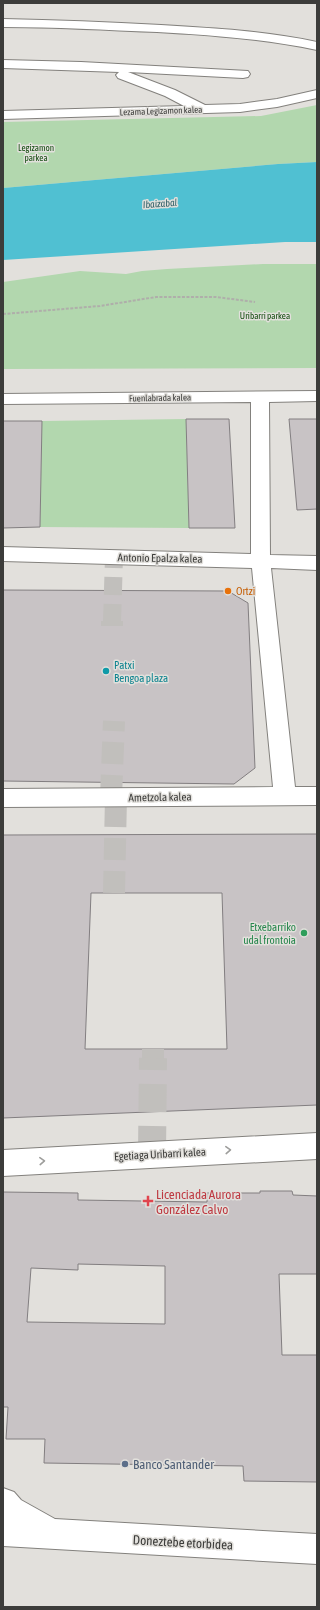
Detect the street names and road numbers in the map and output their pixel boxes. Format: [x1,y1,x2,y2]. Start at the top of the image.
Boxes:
street label: Lezama Legizamon kalea [119,105,203,117]
street label: Fuenlabrada kalea [129,392,191,404]
street label: Antonio Epalza kalea [117,551,203,565]
street label: Ametzola kalea [128,790,192,804]
street label: Egetiaga Uribarri kalea [114,1146,206,1162]
street label: Doneztebe etorbidea [132,1532,233,1553]

